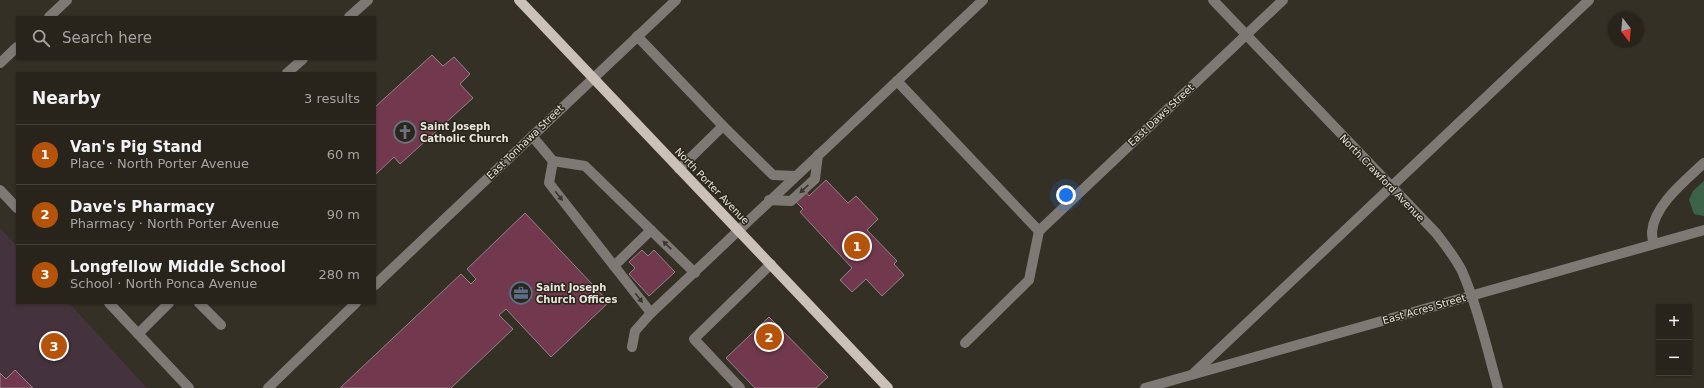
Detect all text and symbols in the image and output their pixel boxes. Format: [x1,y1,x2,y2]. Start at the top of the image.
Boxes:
north arrow [1608,12,1644,48]
search box [16,16,376,60]
icon: search [30,27,52,49]
text: Search here [62,29,152,47]
street label: East Daws Street [1126,82,1196,148]
text: Nearby [32,88,101,108]
text: 3 results [304,91,360,106]
street label: East Tonhawa Street [485,103,566,181]
church icon: Saint Joseph Catholic Church [392,119,418,145]
place label: Saint Joseph Catholic Church [420,121,509,144]
street label: North Crawford Avenue [1337,132,1427,224]
text: Van's Pig Stand [70,138,202,156]
street label: North Porter Avenue [673,146,751,226]
text: 1 [40,147,50,162]
text: 60 m [327,147,360,162]
text: Place · North Porter Avenue [70,156,249,171]
one-way arrow [799,184,809,194]
your location [1056,185,1076,205]
one-way arrow [555,191,563,202]
text: Dave's Pharmacy [70,198,215,216]
text: 2 [40,207,50,222]
text: 90 m [327,207,360,222]
text: Pharmacy · North Porter Avenue [70,216,279,231]
pin: 1 [844,231,870,261]
one-way arrow [662,241,672,250]
text: Longfellow Middle School [70,258,286,276]
text: 3 [40,267,50,282]
text: 280 m [318,267,360,282]
text: School · North Ponca Avenue [70,276,257,291]
office icon: Saint Joseph Church Offices [508,280,534,306]
place label: Saint Joseph Church Offices [536,282,617,305]
street label: East Acres Street [1381,292,1467,326]
one-way arrow [635,293,644,304]
map controls [1656,304,1692,376]
button: + [1656,304,1692,340]
pin: 2 [756,322,782,352]
pin: 3 [41,331,67,361]
button: − [1656,340,1692,376]

